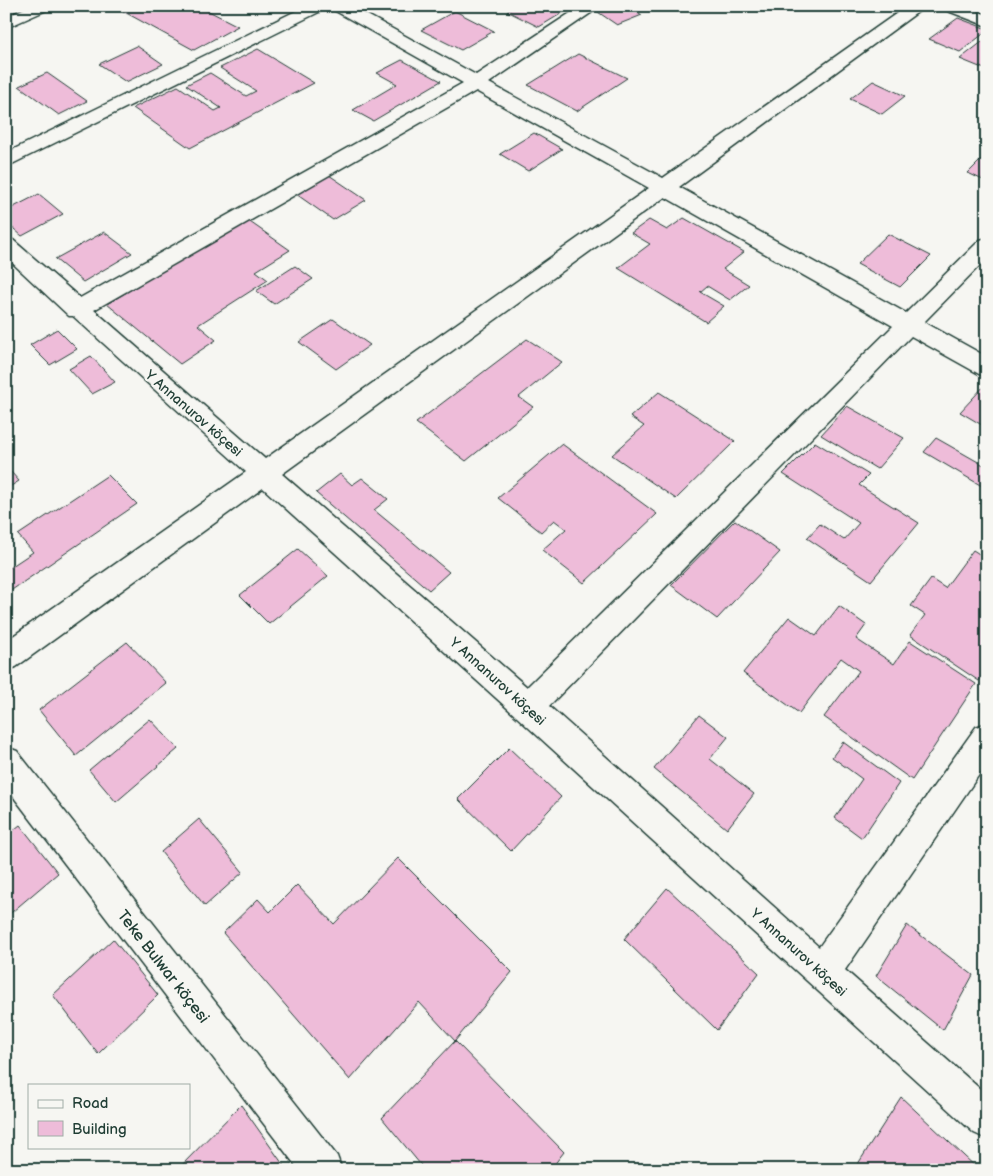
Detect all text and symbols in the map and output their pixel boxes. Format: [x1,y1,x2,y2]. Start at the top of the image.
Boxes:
street label: Y Annanurov köçesi [141,366,246,460]
street label: Y Annanurov köçesi [445,633,549,729]
street label: Y Annanurov köçesi [746,904,850,1000]
street label: Teke Bulwar köçesi [113,907,213,1027]
legend [28,1084,190,1148]
text: Road [72,1094,108,1113]
text: Building [72,1120,127,1139]

